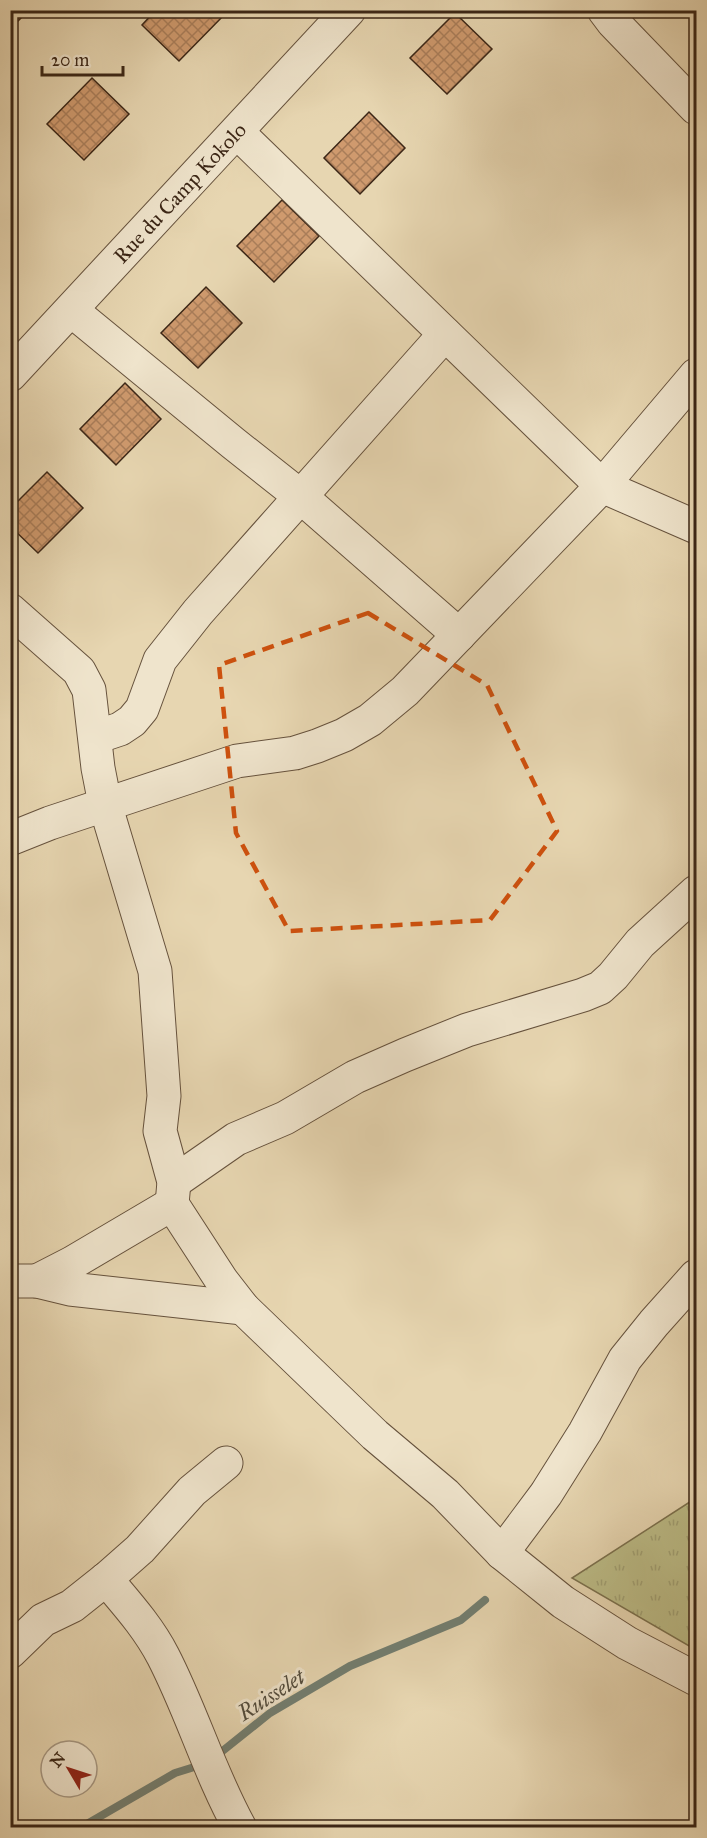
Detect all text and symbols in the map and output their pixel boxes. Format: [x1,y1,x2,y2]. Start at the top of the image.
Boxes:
scale bar [42,39,123,77]
text: 20 m [51,49,89,71]
street label: Rue du Camp Kokolo [108,117,252,269]
water label: Ruisselet [232,1663,311,1727]
north arrow [39,1739,99,1799]
text: N [46,1748,70,1771]

